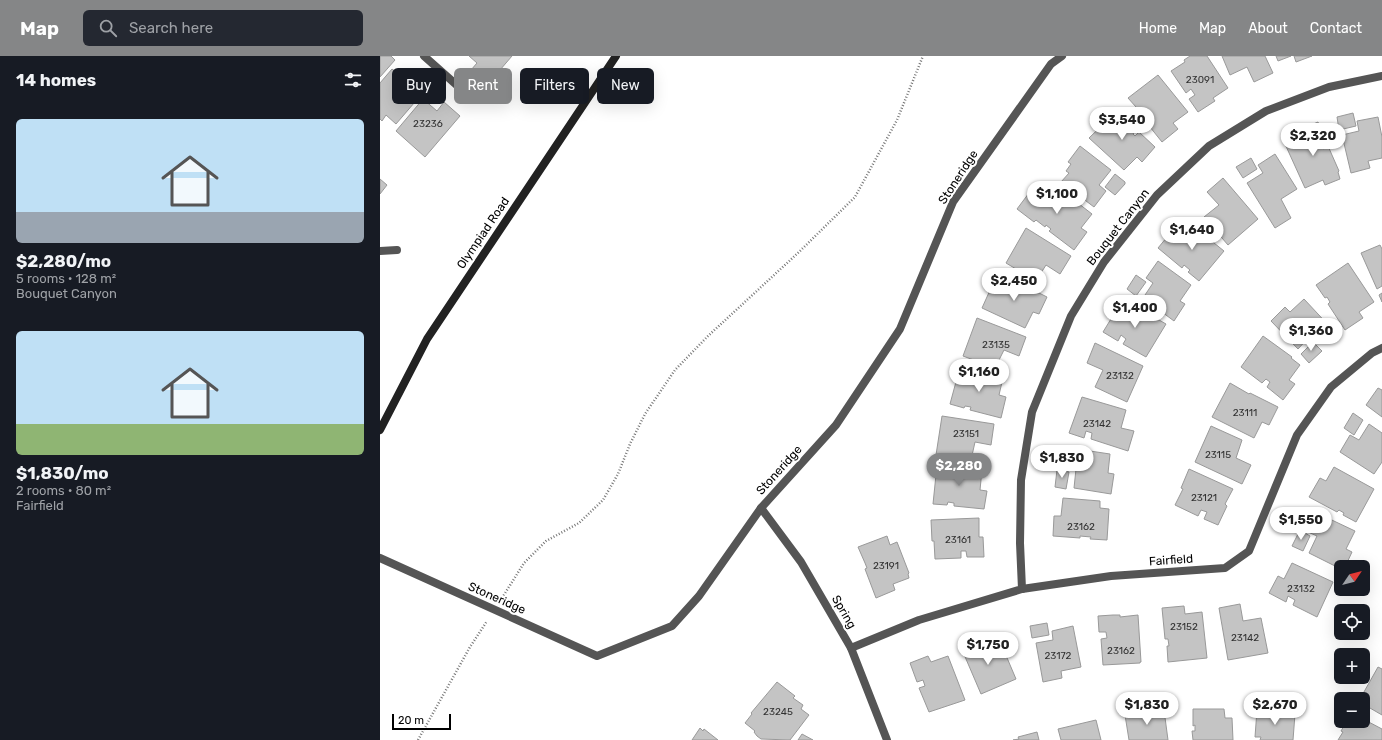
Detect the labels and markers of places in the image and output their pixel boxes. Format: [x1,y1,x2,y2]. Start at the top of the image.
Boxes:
pin: $3,540 [1089,107,1155,141]
pin: $2,320 [1280,123,1346,157]
pin: $1,100 [1024,181,1090,215]
pin: $1,640 [1159,217,1225,251]
pin: $2,450 [981,268,1047,302]
pin: $1,400 [1102,295,1168,329]
pin: $1,360 [1278,318,1344,352]
pin: $1,160 [946,359,1012,393]
pin: $1,830 [1029,445,1095,479]
pin: $2,280 [926,453,992,487]
pin: $1,550 [1268,507,1334,541]
pin: $1,750 [955,632,1021,666]
pin: $1,830 [1114,692,1180,726]
pin: $2,670 [1242,692,1308,726]

